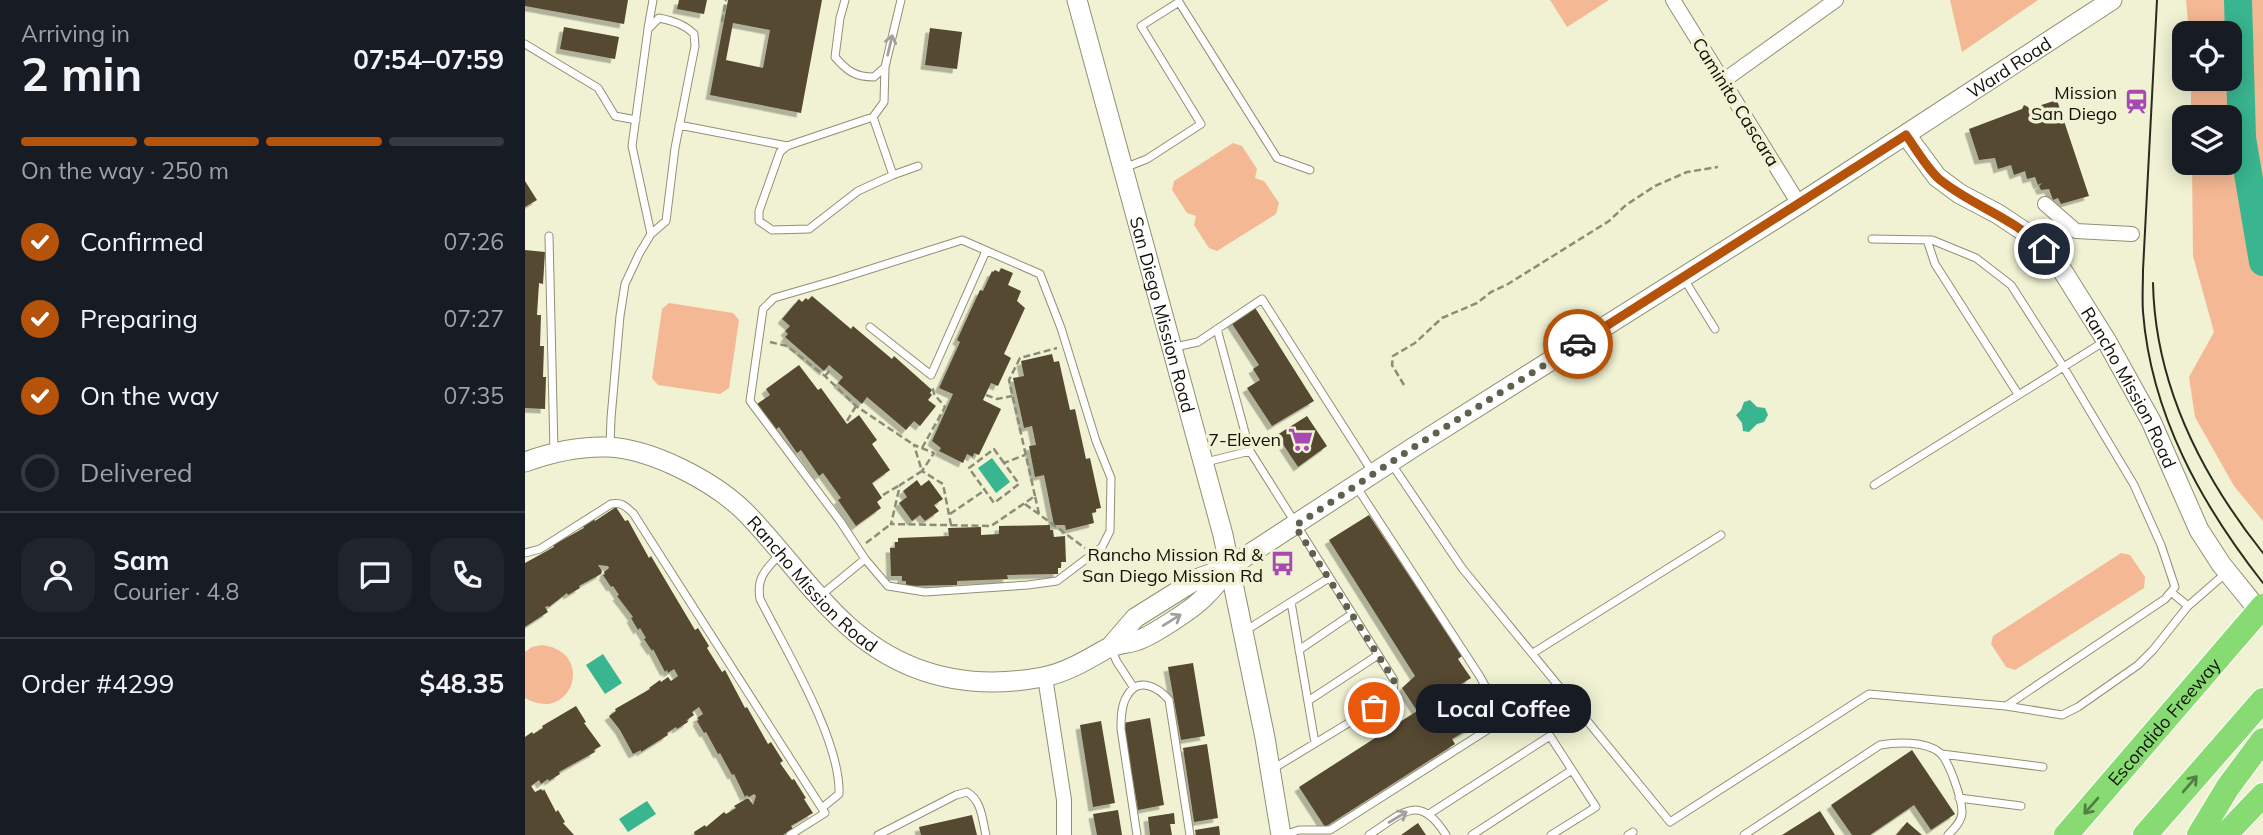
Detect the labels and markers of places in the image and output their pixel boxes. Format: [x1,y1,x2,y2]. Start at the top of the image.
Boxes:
place label: Mission San Diego [2031,81,2117,125]
station icon: Mission San Diego [2123,88,2151,116]
pin [2014,219,2074,279]
supermarket icon: 7-Eleven [1287,425,1315,453]
place label: 7-Eleven [1208,428,1281,451]
place label: Rancho Mission Rd & San Diego Mission Rd [1082,543,1264,587]
bus stop icon: Rancho Mission Rd & San Diego Mission Rd [1269,550,1297,578]
pin [1344,678,1404,738]
callout: Local Coffee [1416,684,1591,732]

